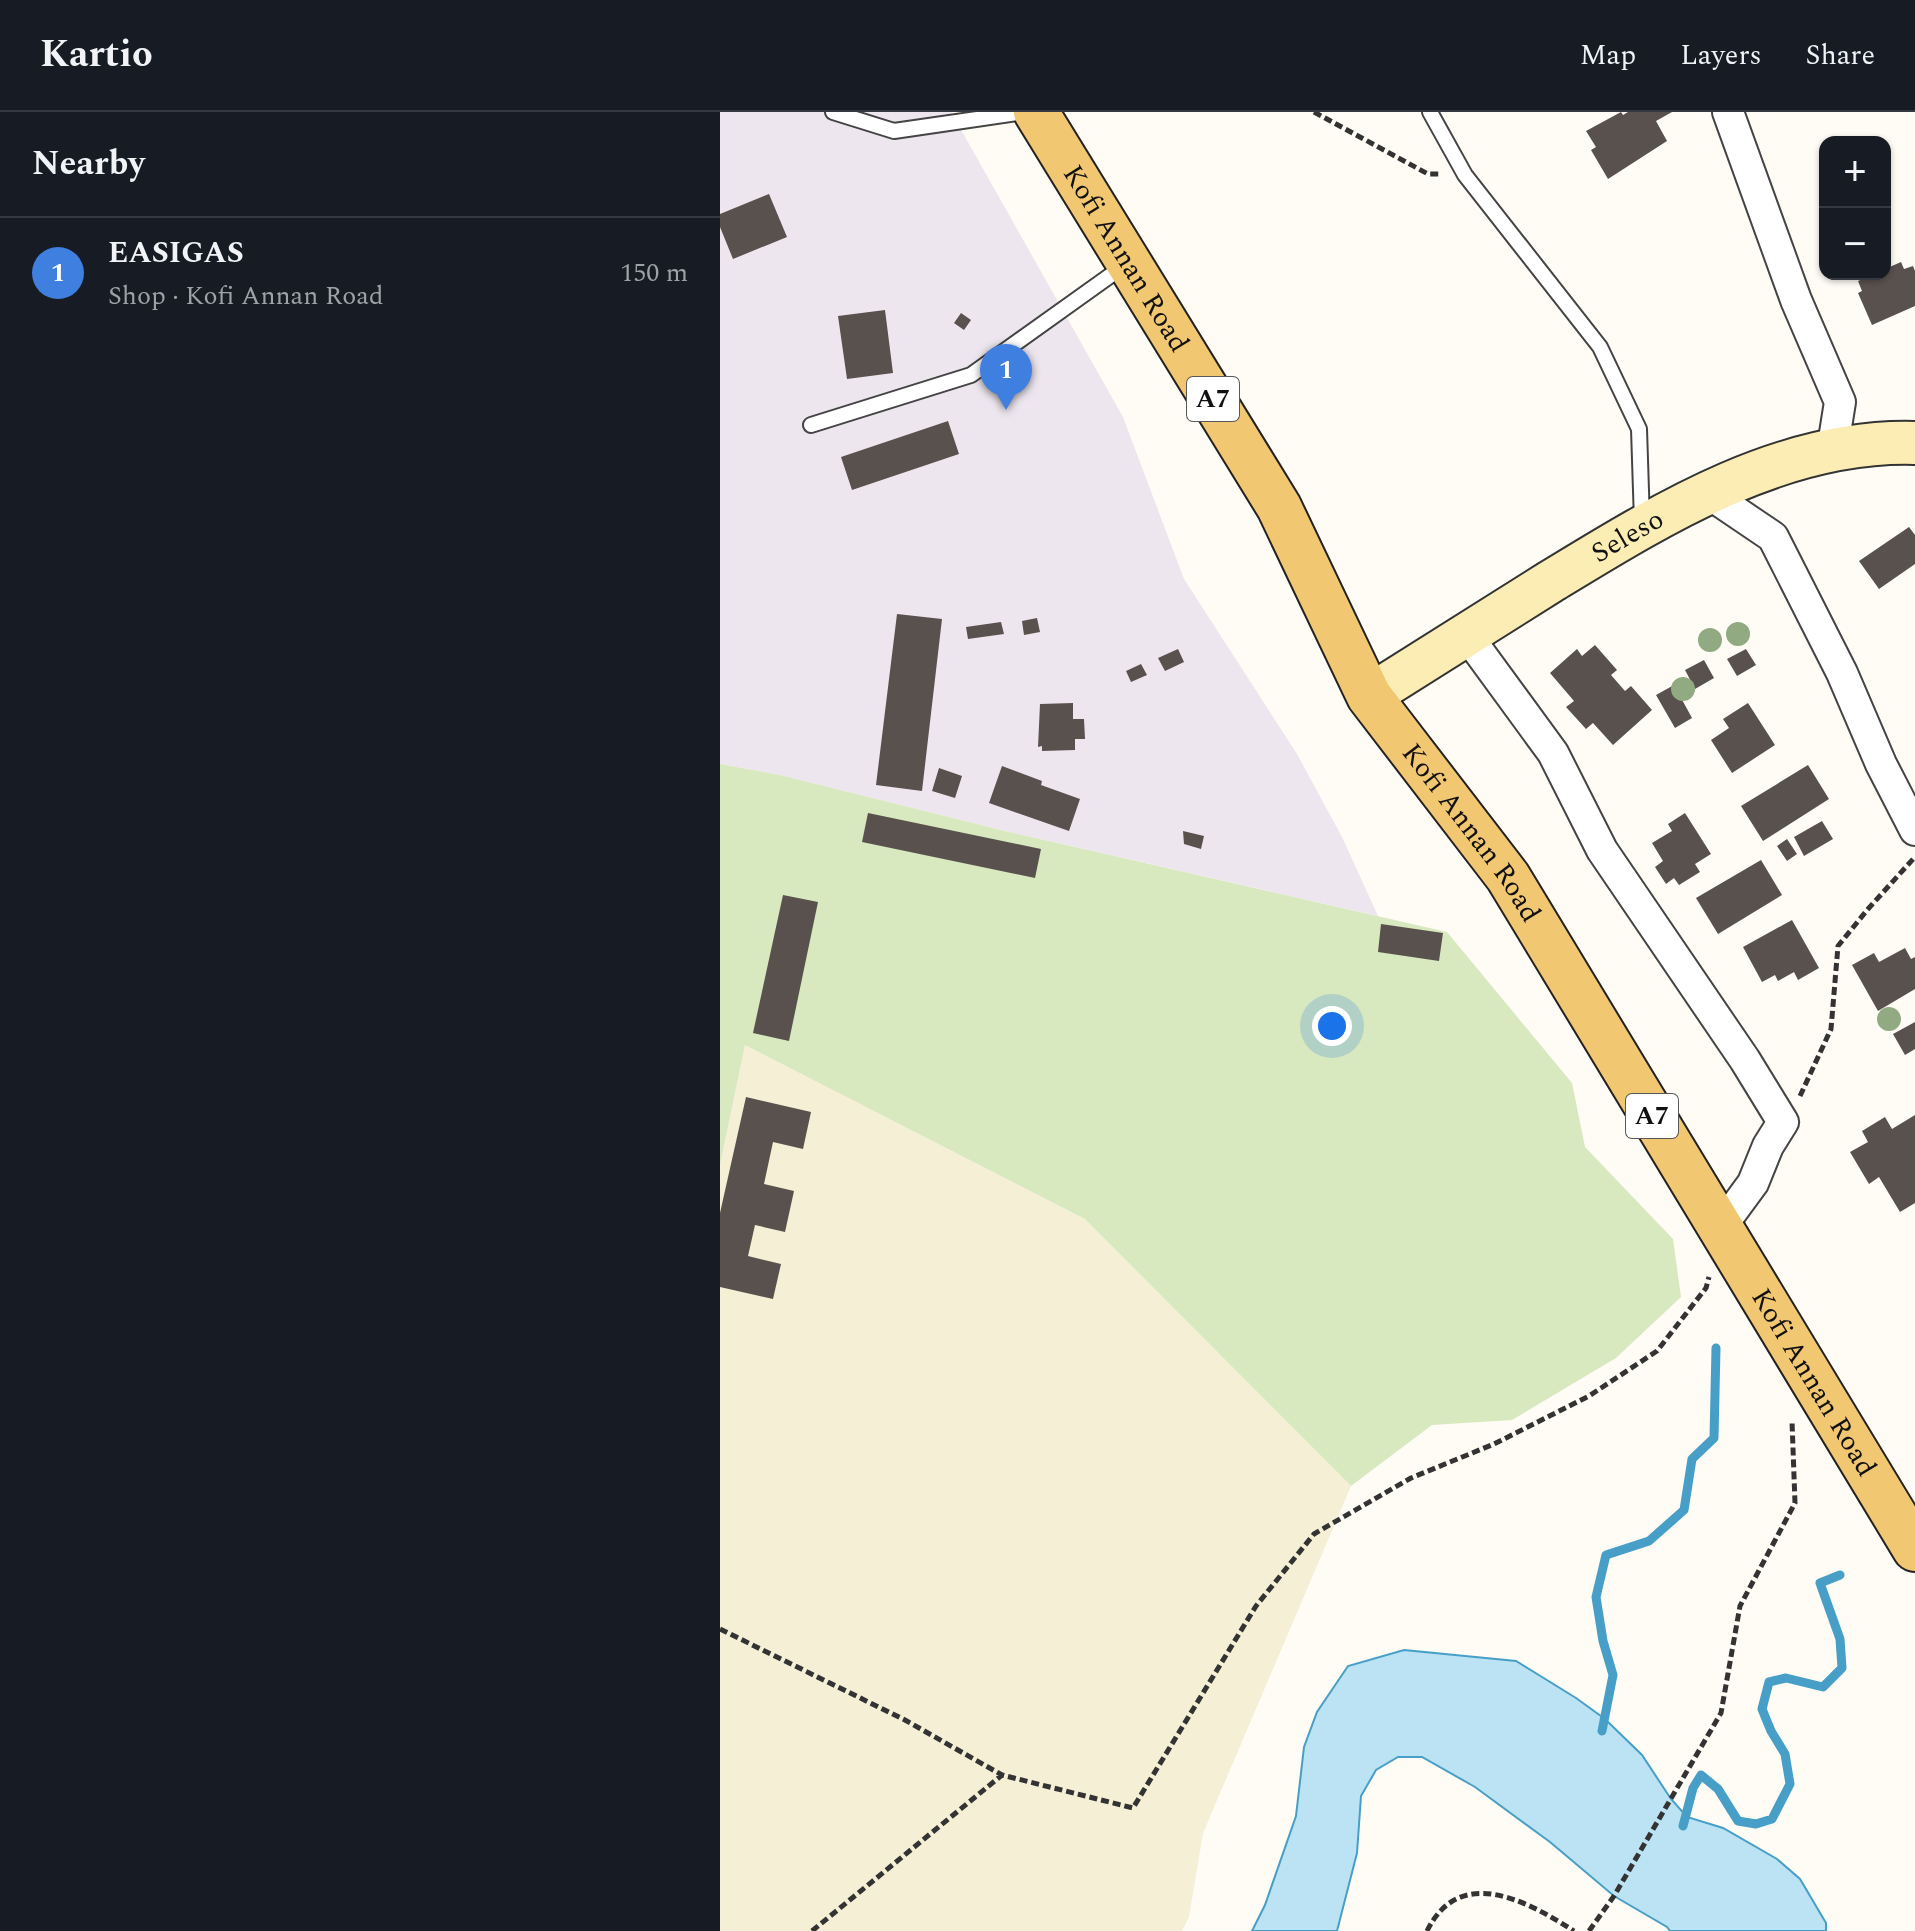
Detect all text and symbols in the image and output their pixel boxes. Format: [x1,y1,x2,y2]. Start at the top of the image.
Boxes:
text: Kartio [40,26,153,84]
text: Map [1580,34,1636,77]
text: Layers [1680,34,1762,77]
text: Share [1806,34,1875,77]
map controls [1819,136,1891,280]
button: + [1819,136,1891,208]
text: Nearby [32,138,145,190]
street label: Kofi Annan Road [1052,156,1200,361]
button: − [1819,208,1891,280]
text: EASIGAS [108,230,244,276]
text: 1 [51,253,65,293]
text: 150 m [620,253,688,293]
text: Shop · Kofi Annan Road [108,276,384,316]
pin: 1 [980,344,1032,410]
road number: A7 [1187,377,1239,421]
street label: Seleso [1583,498,1672,574]
street label: Kofi Annan Road [1391,734,1552,931]
your location [1312,1006,1352,1046]
road number: A7 [1626,1094,1678,1138]
street label: Kofi Annan Road [1740,1280,1888,1485]

